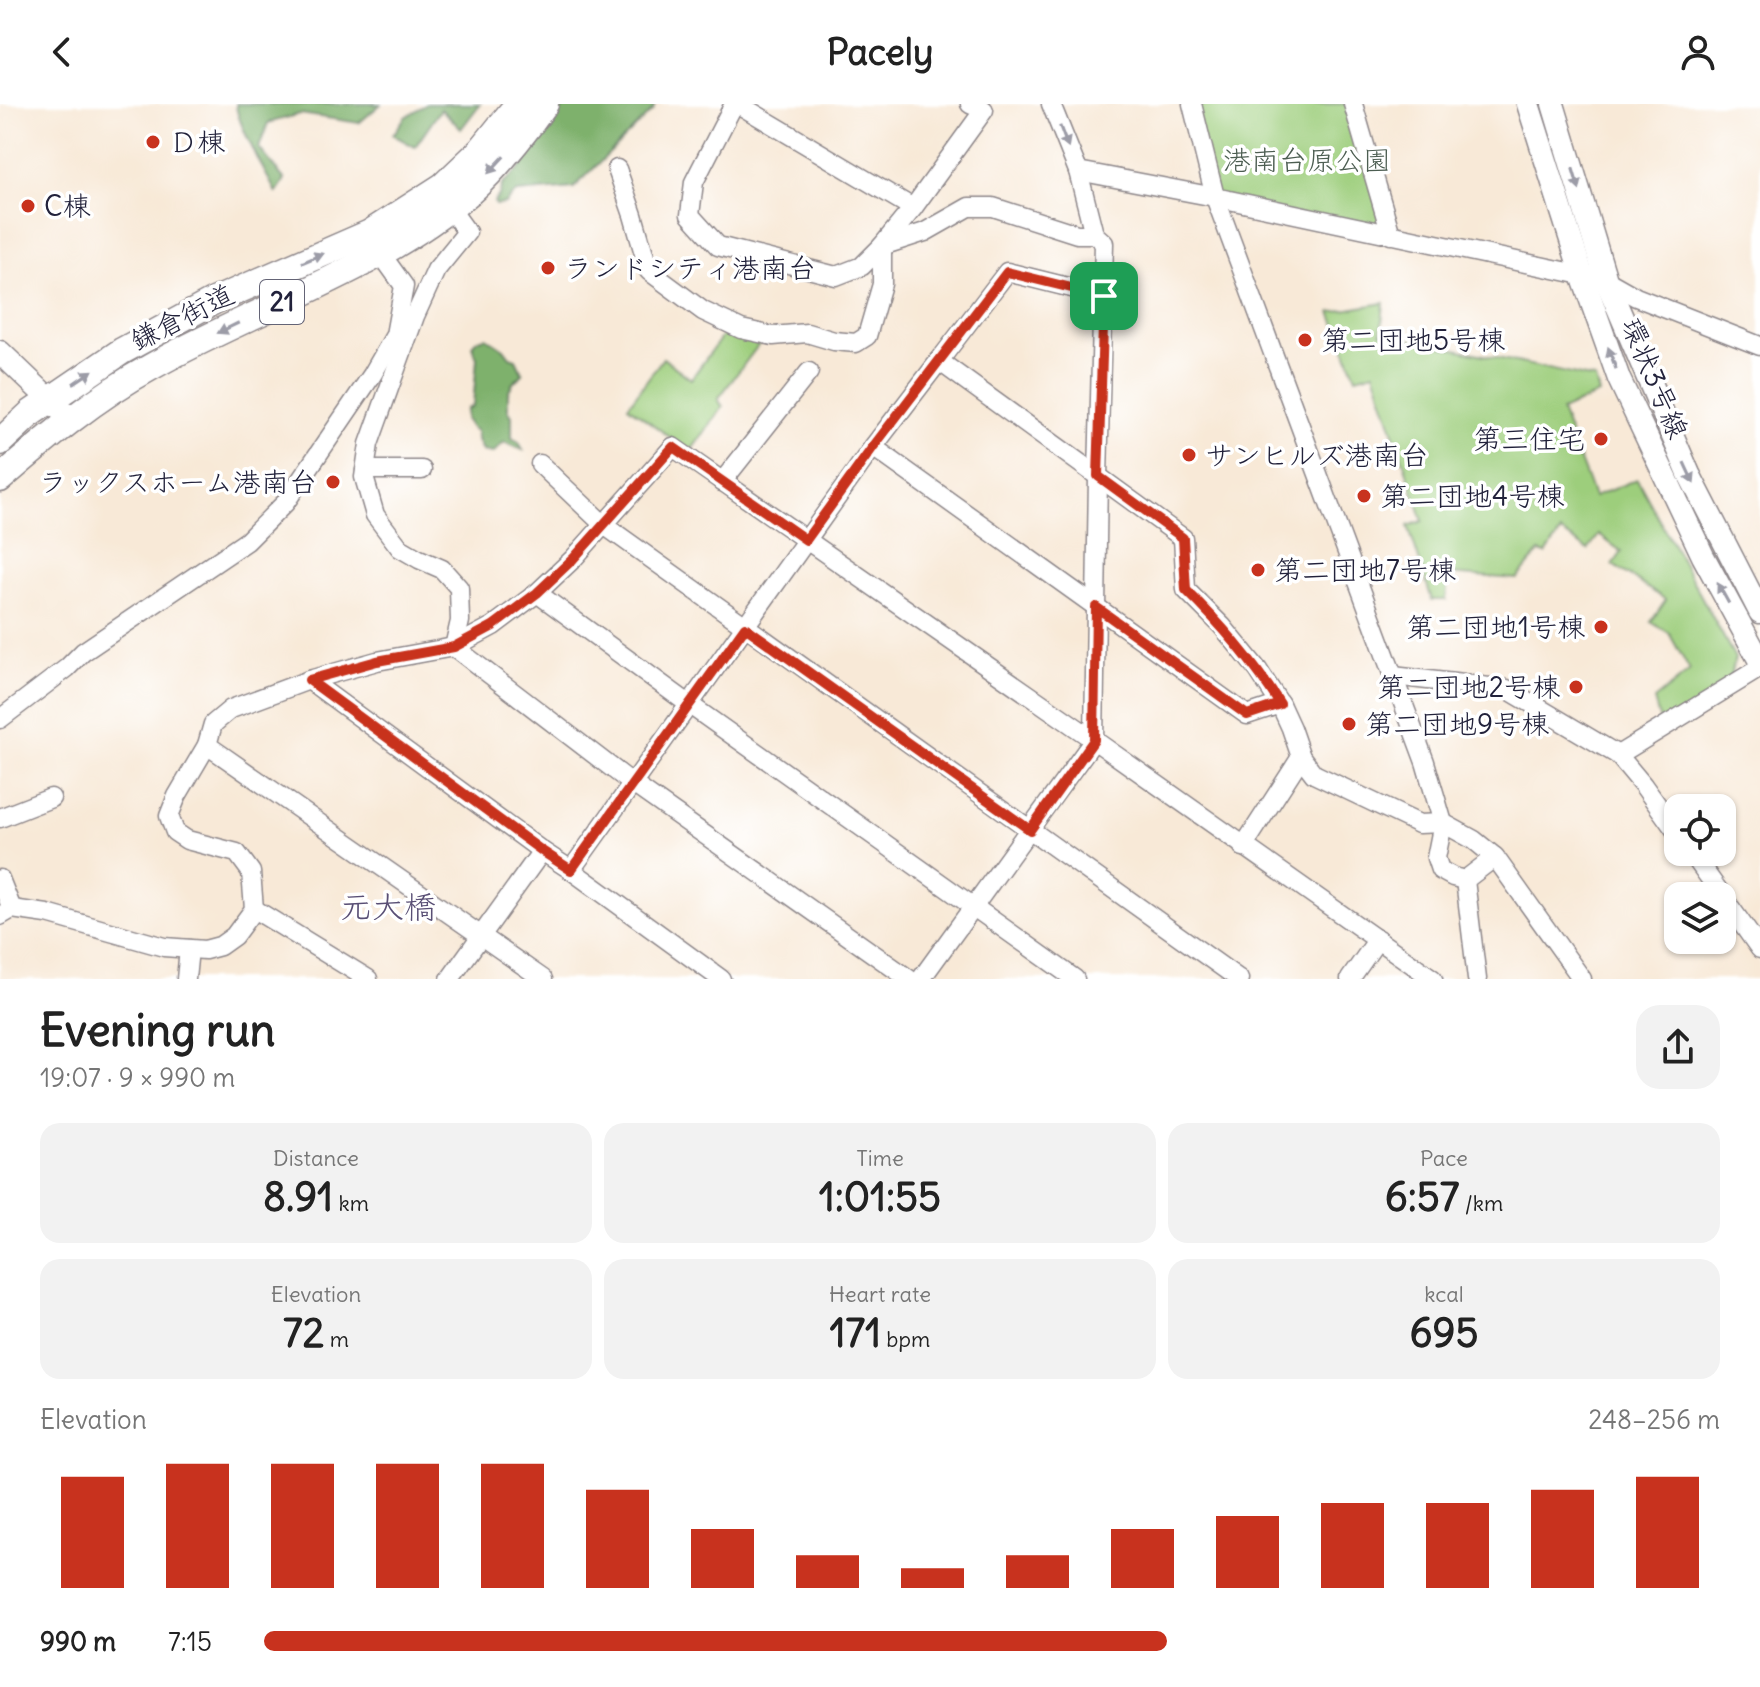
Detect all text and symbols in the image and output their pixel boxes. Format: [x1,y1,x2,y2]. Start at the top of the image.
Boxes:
icon: back [40,30,84,74]
text: Pacely [827,30,933,75]
icon: person [1676,30,1720,74]
place label: Ｄ棟 [169,124,225,160]
one-way arrow [1058,125,1071,149]
marker: Ｄ棟 [144,133,162,151]
park label: 港南台原公園 [1223,142,1391,178]
one-way arrow [487,155,505,174]
one-way arrow [1570,167,1583,191]
place label: C棟 [44,188,90,224]
marker: C棟 [19,197,37,215]
place label: ランドシティ港南台 [564,250,816,286]
one-way arrow [302,251,325,264]
marker: ランドシティ港南台 [539,259,557,277]
pin [1070,262,1138,330]
icon: arrive [1082,274,1126,318]
street label: 鎌倉街道 [124,276,240,358]
road number: 21 [260,280,304,324]
street label: 環状3号線 [1613,312,1697,444]
one-way arrow [216,321,240,335]
place label: 第二団地5号棟 [1321,322,1505,358]
marker: 第二団地5号棟 [1296,331,1314,349]
one-way arrow [1605,346,1618,370]
one-way arrow [73,370,94,385]
place label: 第三住宅 [1473,421,1585,457]
marker: 第三住宅 [1592,430,1610,448]
place label: サンヒルズ港南台 [1205,437,1428,473]
marker: サンヒルズ港南台 [1180,446,1198,464]
one-way arrow [1682,461,1696,485]
place label: ラックスホーム港南台 [39,464,317,500]
marker: ラックスホーム港南台 [324,473,342,491]
place label: 第二団地4号棟 [1380,478,1564,514]
marker: 第二団地4号棟 [1355,487,1373,505]
place label: 第二団地7号棟 [1274,552,1456,588]
marker: 第二団地7号棟 [1249,561,1267,579]
one-way arrow [1716,582,1730,604]
place label: 第二団地1号棟 [1406,609,1585,645]
marker: 第二団地1号棟 [1592,618,1610,636]
place label: 第二団地2号棟 [1377,669,1560,705]
marker: 第二団地2号棟 [1567,678,1585,696]
place label: 第二団地9号棟 [1365,706,1549,742]
marker: 第二団地9号棟 [1340,715,1358,733]
map controls [1664,794,1736,954]
button: locate [1664,794,1736,866]
button: layers [1664,882,1736,954]
district label: 元大橋 [340,886,436,927]
text: Evening run [40,1003,275,1058]
button: share [1636,1005,1720,1089]
text: 19:07 · 9 × 990 m [40,1061,235,1094]
text: Distance [273,1144,359,1172]
text: Time [856,1144,904,1172]
text: Pace [1420,1144,1468,1172]
text: 8.91 [263,1172,333,1222]
text: 1:01:55 [819,1172,941,1222]
text: 6:57 [1385,1172,1459,1222]
text: km [333,1189,369,1217]
text: /km [1459,1189,1503,1217]
text: Elevation [271,1280,361,1308]
text: Heart rate [829,1280,931,1308]
text: kcal [1424,1280,1464,1308]
text: 72 [283,1308,325,1358]
text: 171 [830,1308,881,1358]
text: 695 [1409,1308,1479,1358]
text: m [325,1325,349,1353]
text: bpm [881,1325,930,1353]
text: Elevation [40,1403,147,1436]
text: 248–256 m [1588,1403,1720,1436]
text: 990 m [40,1625,116,1658]
text: 7:15 [168,1625,212,1658]

